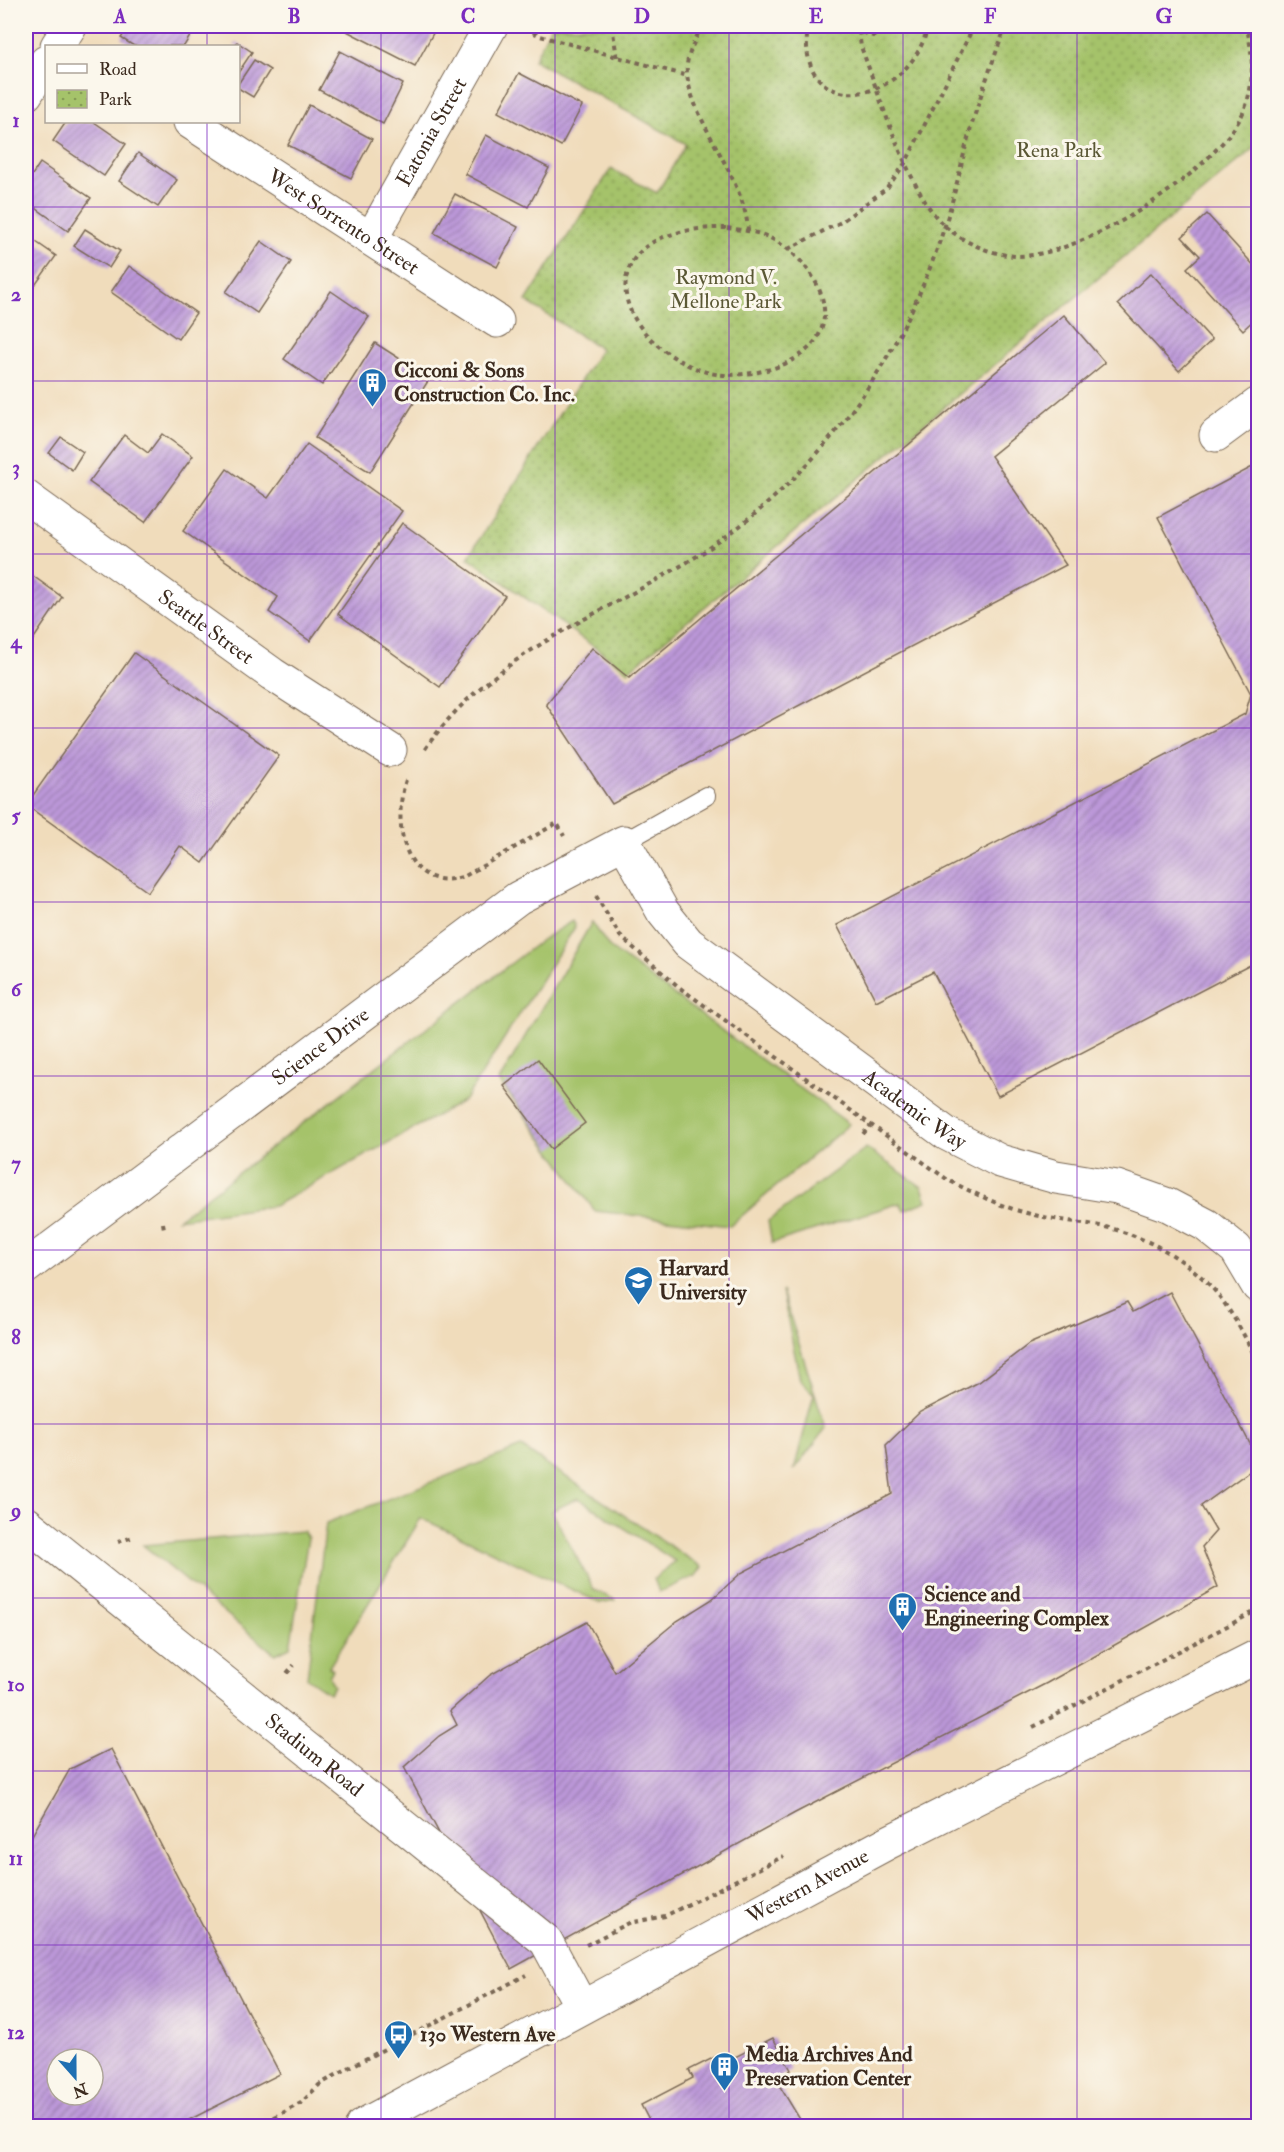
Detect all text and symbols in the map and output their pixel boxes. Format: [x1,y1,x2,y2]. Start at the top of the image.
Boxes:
text: A [113,4,127,29]
text: B [287,4,301,29]
text: C [461,4,475,29]
text: D [634,4,650,29]
text: E [809,4,824,29]
text: F [984,4,997,29]
text: G [1156,4,1173,29]
legend [45,45,240,123]
text: Road [99,58,137,81]
street label: Eatonia Street [390,72,473,191]
text: Park [99,88,132,111]
text: 1 [12,108,20,133]
park label: Rena Park [1016,137,1102,164]
street label: West Sorrento Street [262,162,425,281]
park label: Raymond V. Mellone Park [670,264,782,315]
text: 2 [11,282,21,307]
place label: Cicconi & Sons Construction Co. Inc. [394,357,575,408]
building icon: Cicconi & Sons Construction Co. Inc. [357,366,389,408]
text: 3 [12,455,20,480]
street label: Seattle Street [153,583,260,670]
text: 4 [10,629,23,654]
text: 5 [12,803,22,828]
text: 6 [11,977,23,1002]
street label: Science Drive [266,1001,375,1092]
street label: Academic Way [857,1062,972,1155]
text: 7 [11,1151,21,1176]
place label: Harvard University [659,1255,747,1306]
school or university icon: Harvard University [622,1264,654,1306]
text: 8 [11,1325,21,1350]
text: 9 [9,1498,21,1523]
place label: Science and Engineering Complex [924,1581,1110,1632]
building icon: Science and Engineering Complex [887,1590,919,1632]
text: 10 [7,1672,25,1697]
street label: Stadium Road [260,1707,370,1803]
street label: Western Avenue [741,1842,873,1930]
text: 11 [9,1846,23,1871]
bus stop icon: 130 Western Ave [383,2018,415,2060]
text: 12 [7,2020,25,2045]
place label: 130 Western Ave [420,2021,556,2048]
place label: Media Archives And Preservation Center [744,2041,913,2092]
north arrow [45,2047,105,2107]
building icon: Media Archives And Preservation Center [708,2050,740,2092]
text: N [69,2078,91,2102]

